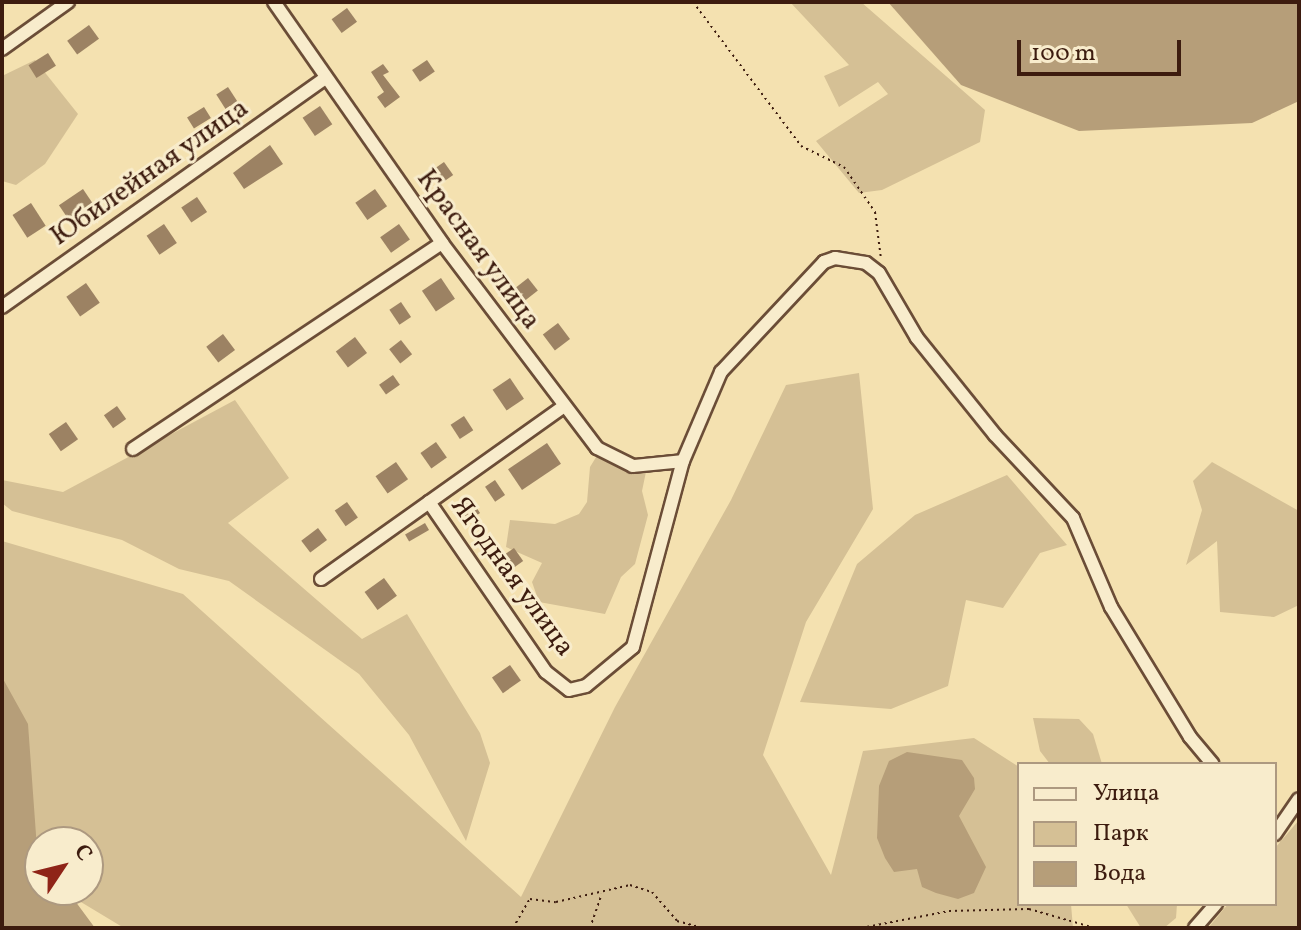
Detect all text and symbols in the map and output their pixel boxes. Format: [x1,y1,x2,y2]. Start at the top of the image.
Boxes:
scale bar [1021,24,1185,74]
text: 100 m [1031,37,1096,71]
street label: Юбилейная улица [44,92,256,254]
street label: Красная улица [408,163,548,337]
street label: Ягодная улица [443,490,581,664]
legend [1017,762,1277,906]
text: Улица [1093,777,1160,811]
text: Парк [1093,817,1149,851]
north arrow [24,826,104,906]
text: С [66,838,99,868]
text: Вода [1093,857,1146,891]

